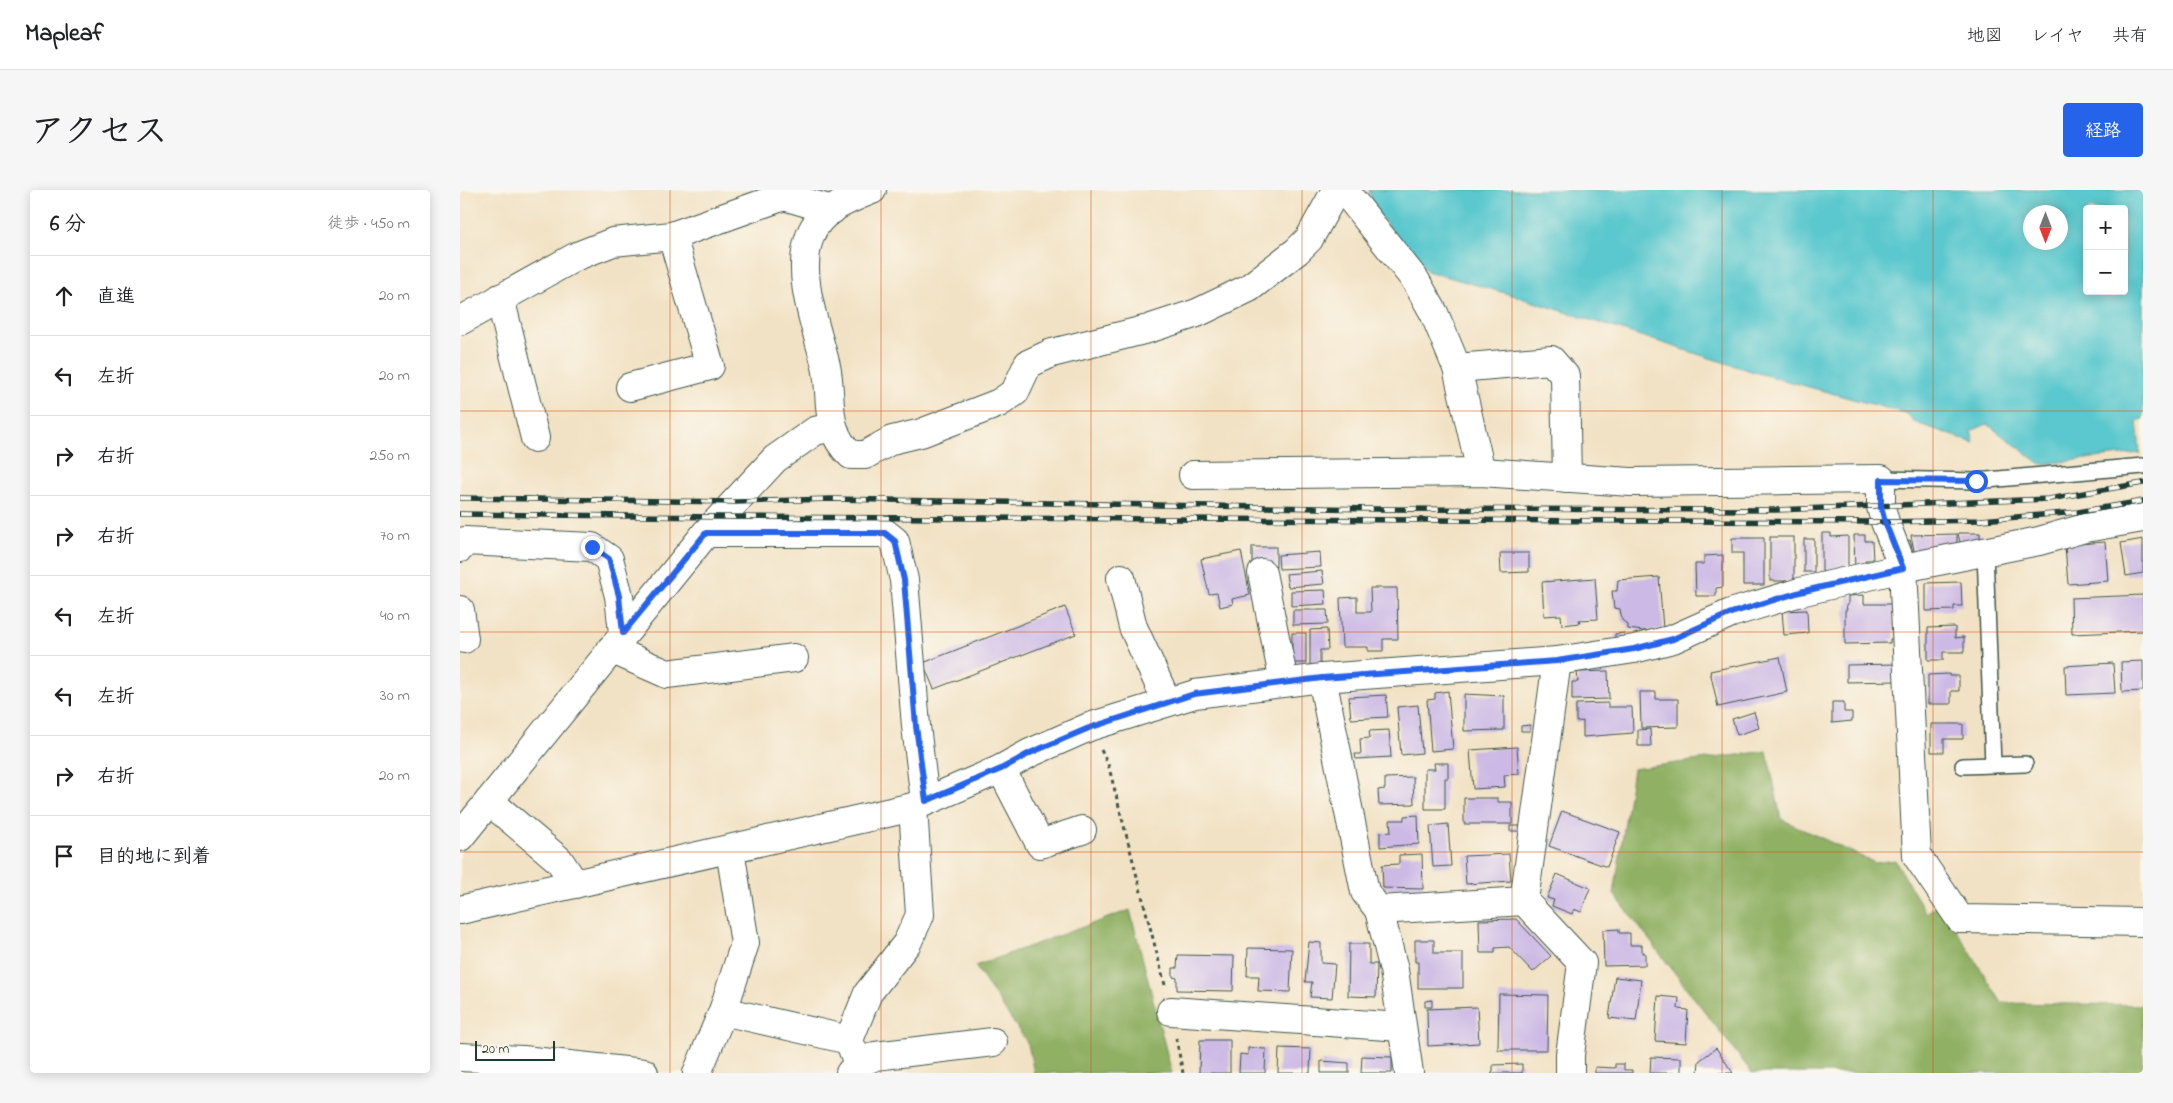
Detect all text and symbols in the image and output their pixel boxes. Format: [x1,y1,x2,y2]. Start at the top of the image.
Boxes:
text: Mapleaf [25,17,104,52]
text: 地図 [1967,24,2003,50]
text: レイヤ [2031,24,2084,50]
text: 共有 [2112,24,2148,50]
button: 経路 [2063,103,2143,157]
text: アクセス [30,108,168,159]
north arrow [2023,205,2068,250]
map controls [2083,205,2128,295]
button: + [2083,205,2128,250]
text: 6 分 [50,210,86,240]
text: 徒歩 · 450 m [328,212,410,236]
button: − [2083,250,2128,295]
icon: ahead [50,282,78,310]
text: 直進 [97,284,135,311]
text: 20 m [379,284,410,308]
icon: left [50,362,78,390]
text: 左折 [97,364,135,391]
text: 20 m [379,364,410,388]
icon: right [50,442,78,470]
text: 右折 [97,444,135,471]
text: 250 m [370,444,410,468]
route start [1965,470,1988,493]
icon: right [50,522,78,550]
text: 右折 [97,524,135,551]
text: 70 m [380,524,410,548]
route end [581,536,604,559]
icon: left [50,602,78,630]
text: 左折 [97,604,135,631]
text: 40 m [380,604,410,628]
icon: left [50,682,78,710]
text: 左折 [97,684,135,711]
text: 30 m [380,684,410,708]
icon: right [50,762,78,790]
text: 右折 [97,764,135,791]
text: 20 m [379,764,410,788]
icon: arrive [50,842,78,870]
text: 目的地に到着 [97,844,211,871]
scale bar [475,1038,555,1061]
text: 20 m [482,1039,509,1060]

